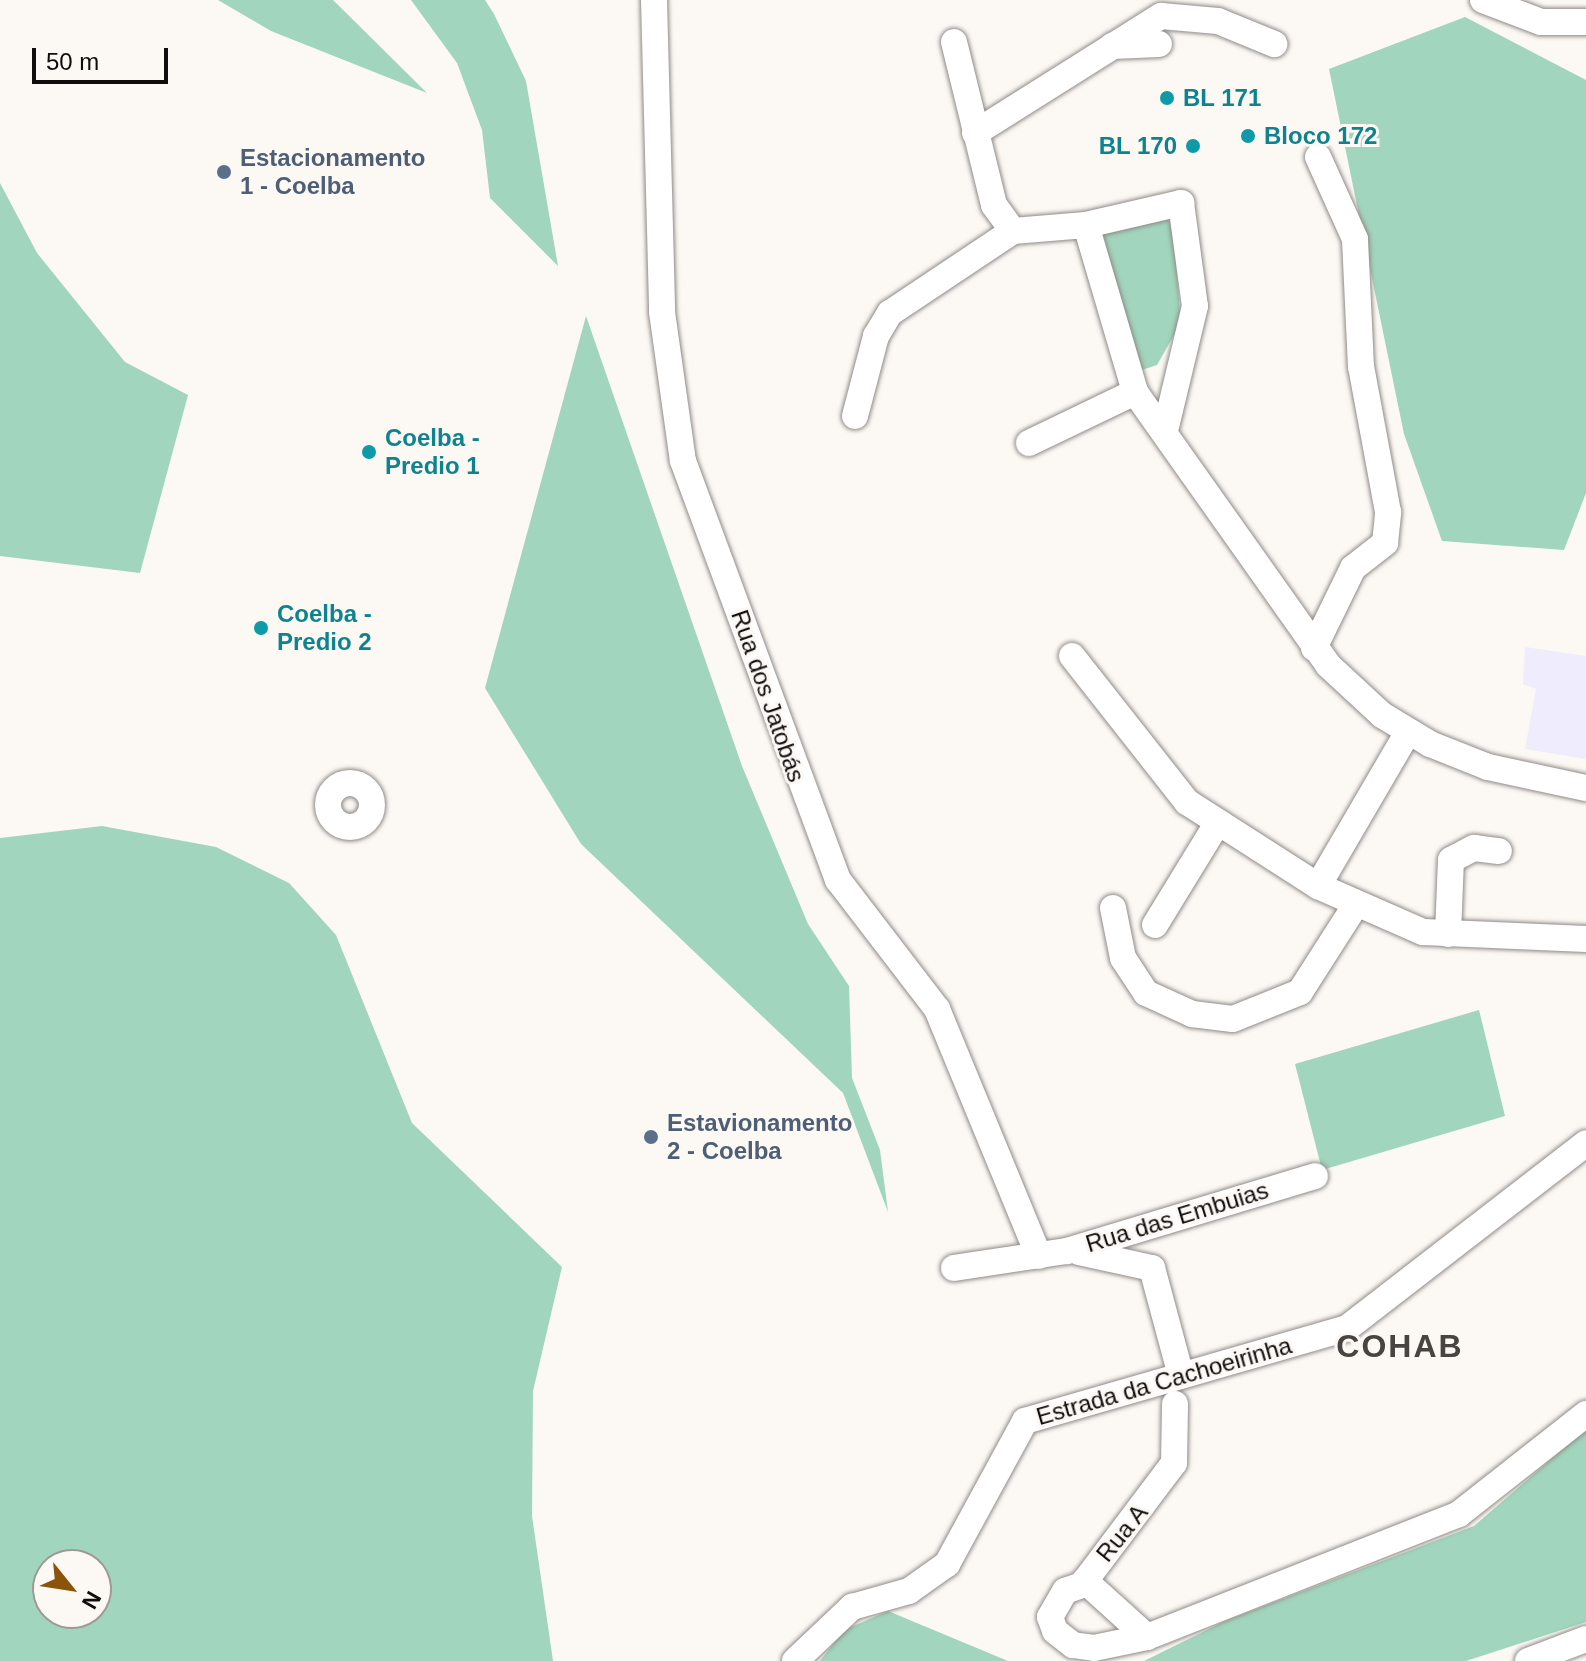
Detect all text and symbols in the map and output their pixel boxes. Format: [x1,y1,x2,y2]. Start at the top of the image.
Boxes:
scale bar [36,32,172,82]
text: 50 m [46,48,99,75]
place label: BL 171 [1183,84,1262,112]
marker: BL 171 [1158,89,1176,107]
place label: Bloco 172 [1264,122,1377,150]
marker: Bloco 172 [1239,127,1257,145]
place label: BL 170 [1098,132,1177,160]
marker: BL 170 [1184,137,1202,155]
place label: Estacionamento 1 - Coelba [240,144,425,200]
marker: Estacionamento 1 - Coelba [215,163,233,181]
place label: Coelba - Predio 1 [385,424,480,480]
marker: Coelba - Predio 1 [360,443,378,461]
place label: Coelba - Predio 2 [277,600,372,656]
street label: Rua dos Jatobás [725,606,811,786]
marker: Coelba - Predio 2 [252,619,270,637]
place label: Estavionamento 2 - Coelba [667,1109,852,1165]
marker: Estavionamento 2 - Coelba [642,1128,660,1146]
street label: Rua das Embuias [1082,1176,1272,1258]
district label: COHAB [1336,1327,1464,1365]
street label: Estrada da Cachoeirinha [1033,1331,1295,1431]
street label: Rua A [1090,1498,1154,1568]
north arrow [32,1549,112,1629]
text: N [77,1587,106,1613]

